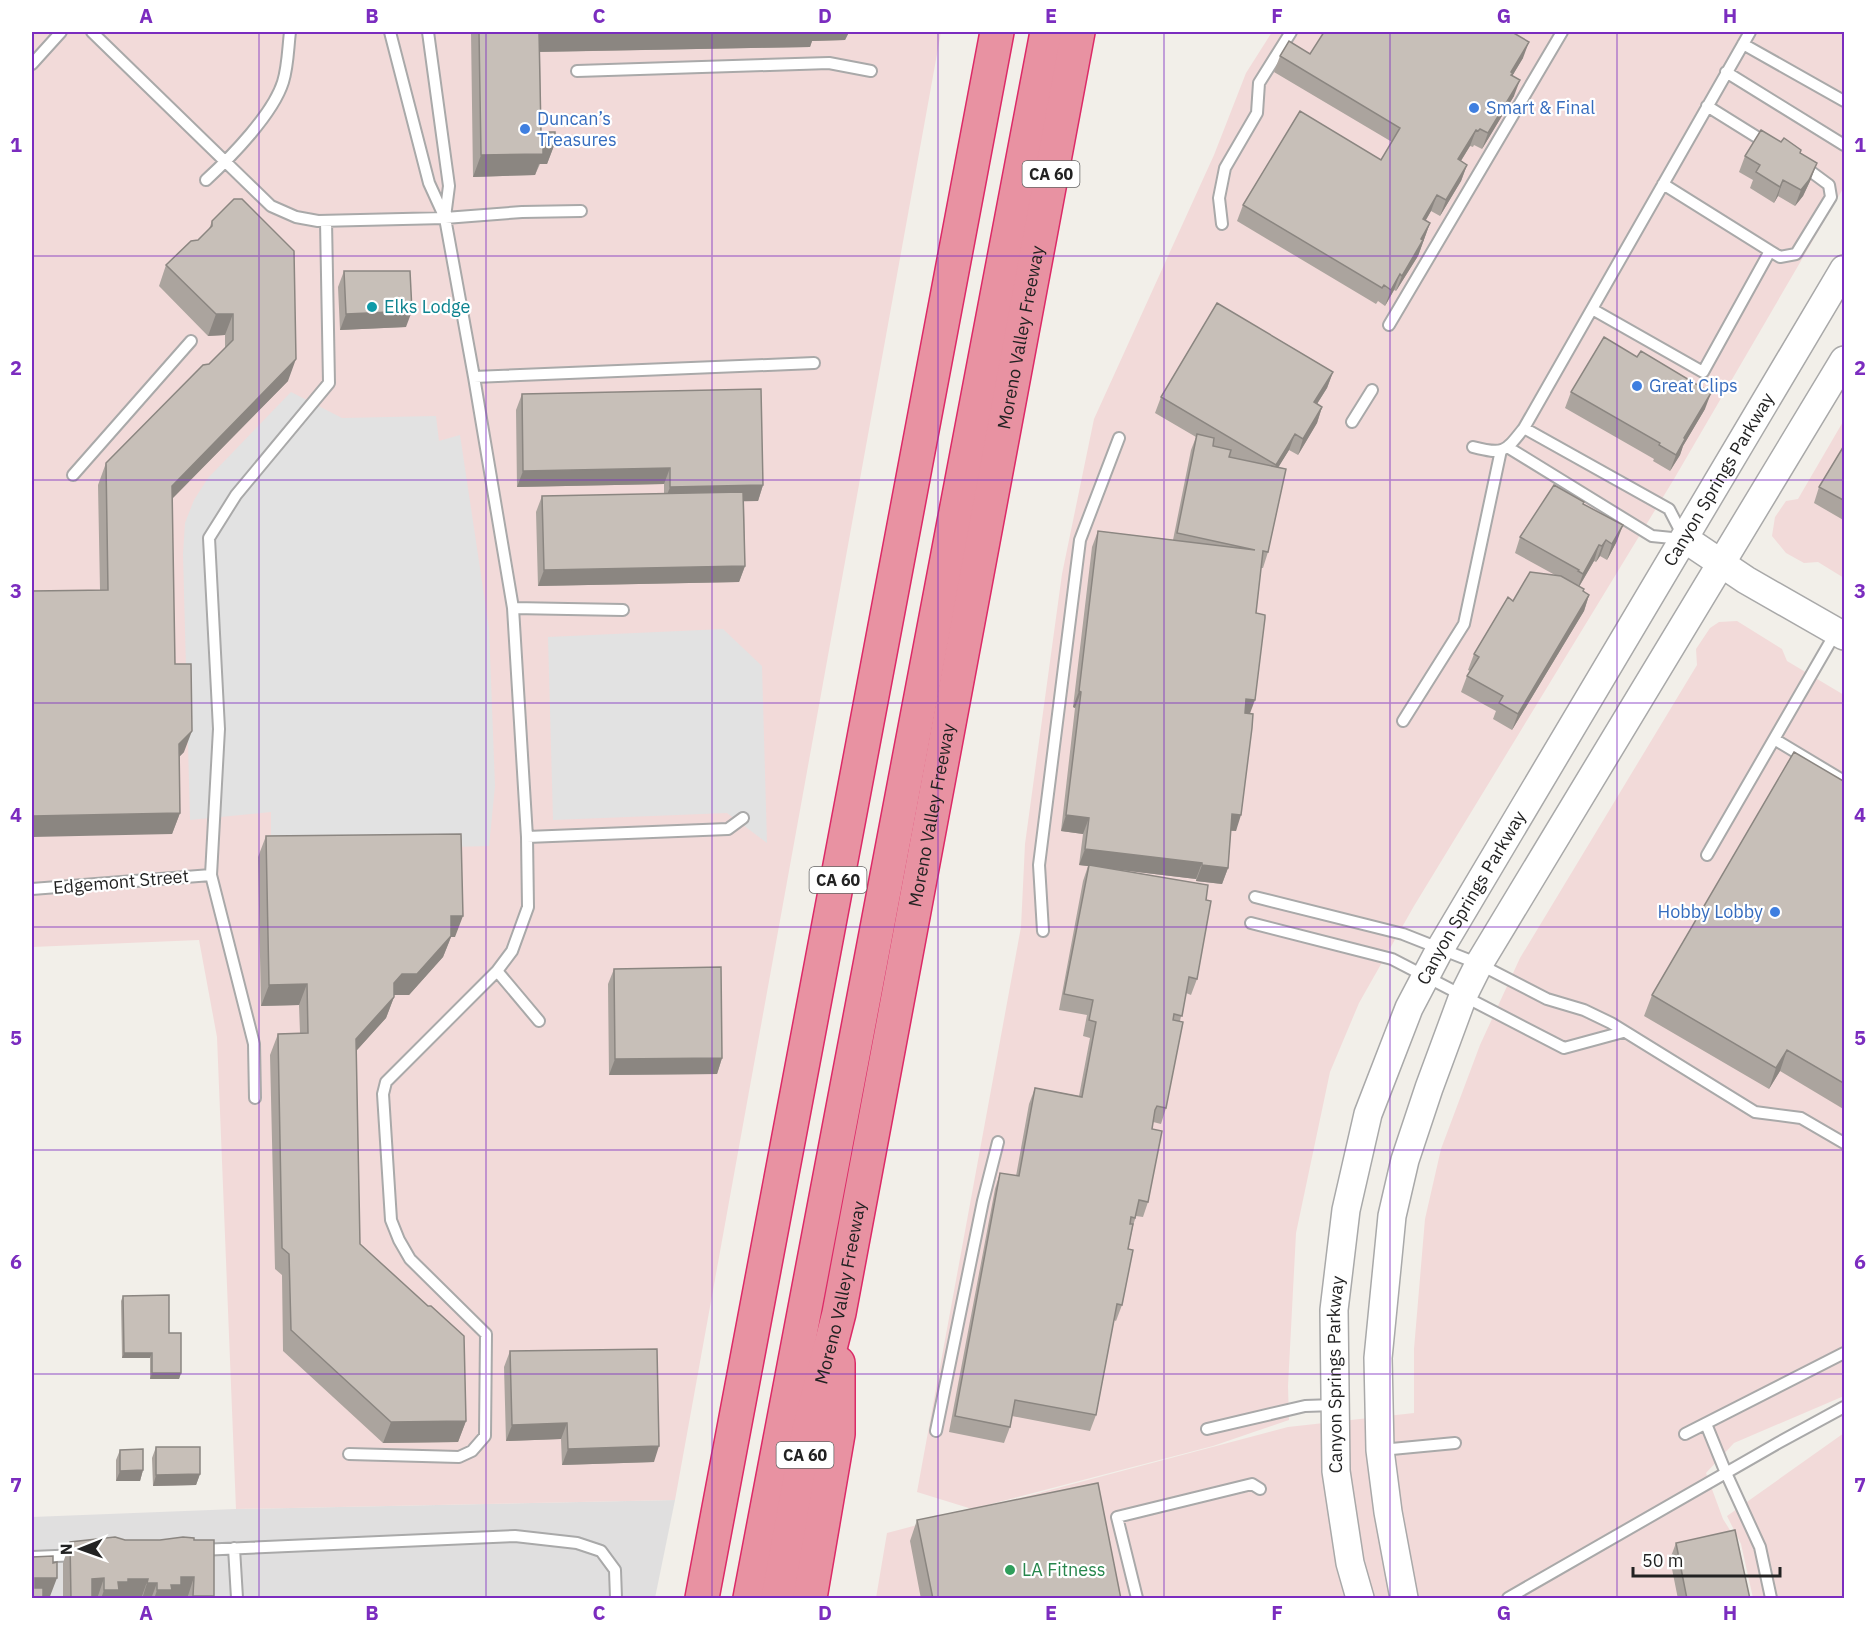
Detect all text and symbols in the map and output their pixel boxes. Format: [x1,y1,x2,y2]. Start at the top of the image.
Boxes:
text: A [139,2,153,29]
text: B [365,2,379,29]
text: C [592,2,606,29]
text: D [818,2,832,29]
text: E [1045,2,1057,29]
text: F [1271,2,1283,29]
text: G [1497,2,1511,29]
text: H [1723,2,1737,29]
place label: Smart & Final [1486,96,1595,119]
marker: Smart & Final [1467,101,1481,115]
place label: Duncan’s Treasures [537,107,617,151]
marker: Duncan’s Treasures [518,122,532,136]
text: 1 [10,131,22,158]
text: 1 [1854,131,1866,158]
road number: CA 60 [1022,161,1080,187]
street label: Moreno Valley Freeway [992,244,1049,431]
place label: Elks Lodge [384,295,470,318]
marker: Elks Lodge [365,300,379,314]
text: 2 [10,354,22,381]
text: 2 [1854,354,1866,381]
place label: Great Clips [1649,374,1738,397]
marker: Great Clips [1630,379,1644,393]
street label: Canyon Springs Parkway [1658,388,1779,570]
text: 3 [10,577,22,604]
text: 3 [1854,577,1866,604]
street label: Moreno Valley Freeway [903,721,960,909]
text: 4 [10,801,22,828]
text: 4 [1854,801,1866,828]
street label: Canyon Springs Parkway [1411,806,1531,989]
street label: Edgemont Street [52,864,190,899]
road number: CA 60 [810,867,866,893]
place label: Hobby Lobby [1657,900,1763,923]
marker: Hobby Lobby [1768,905,1782,919]
text: 5 [10,1024,22,1051]
text: 5 [1854,1024,1866,1051]
street label: Moreno Valley Freeway [809,1199,871,1386]
text: 6 [10,1248,22,1275]
text: 6 [1854,1248,1866,1275]
street label: Canyon Springs Parkway [1322,1274,1349,1474]
road number: CA 60 [776,1442,834,1468]
text: 7 [10,1471,22,1498]
text: 7 [1854,1471,1866,1498]
north arrow [51,1519,111,1579]
scale bar [1633,1540,1780,1578]
text: N [56,1543,76,1555]
text: 50 m [1642,1549,1684,1572]
place label: LA Fitness [1022,1558,1106,1581]
marker: LA Fitness [1003,1563,1017,1577]
text: A [139,1599,153,1626]
text: B [365,1599,379,1626]
text: C [592,1599,606,1626]
text: D [818,1599,832,1626]
text: E [1045,1599,1057,1626]
text: F [1271,1599,1283,1626]
text: G [1497,1599,1511,1626]
text: H [1723,1599,1737,1626]

